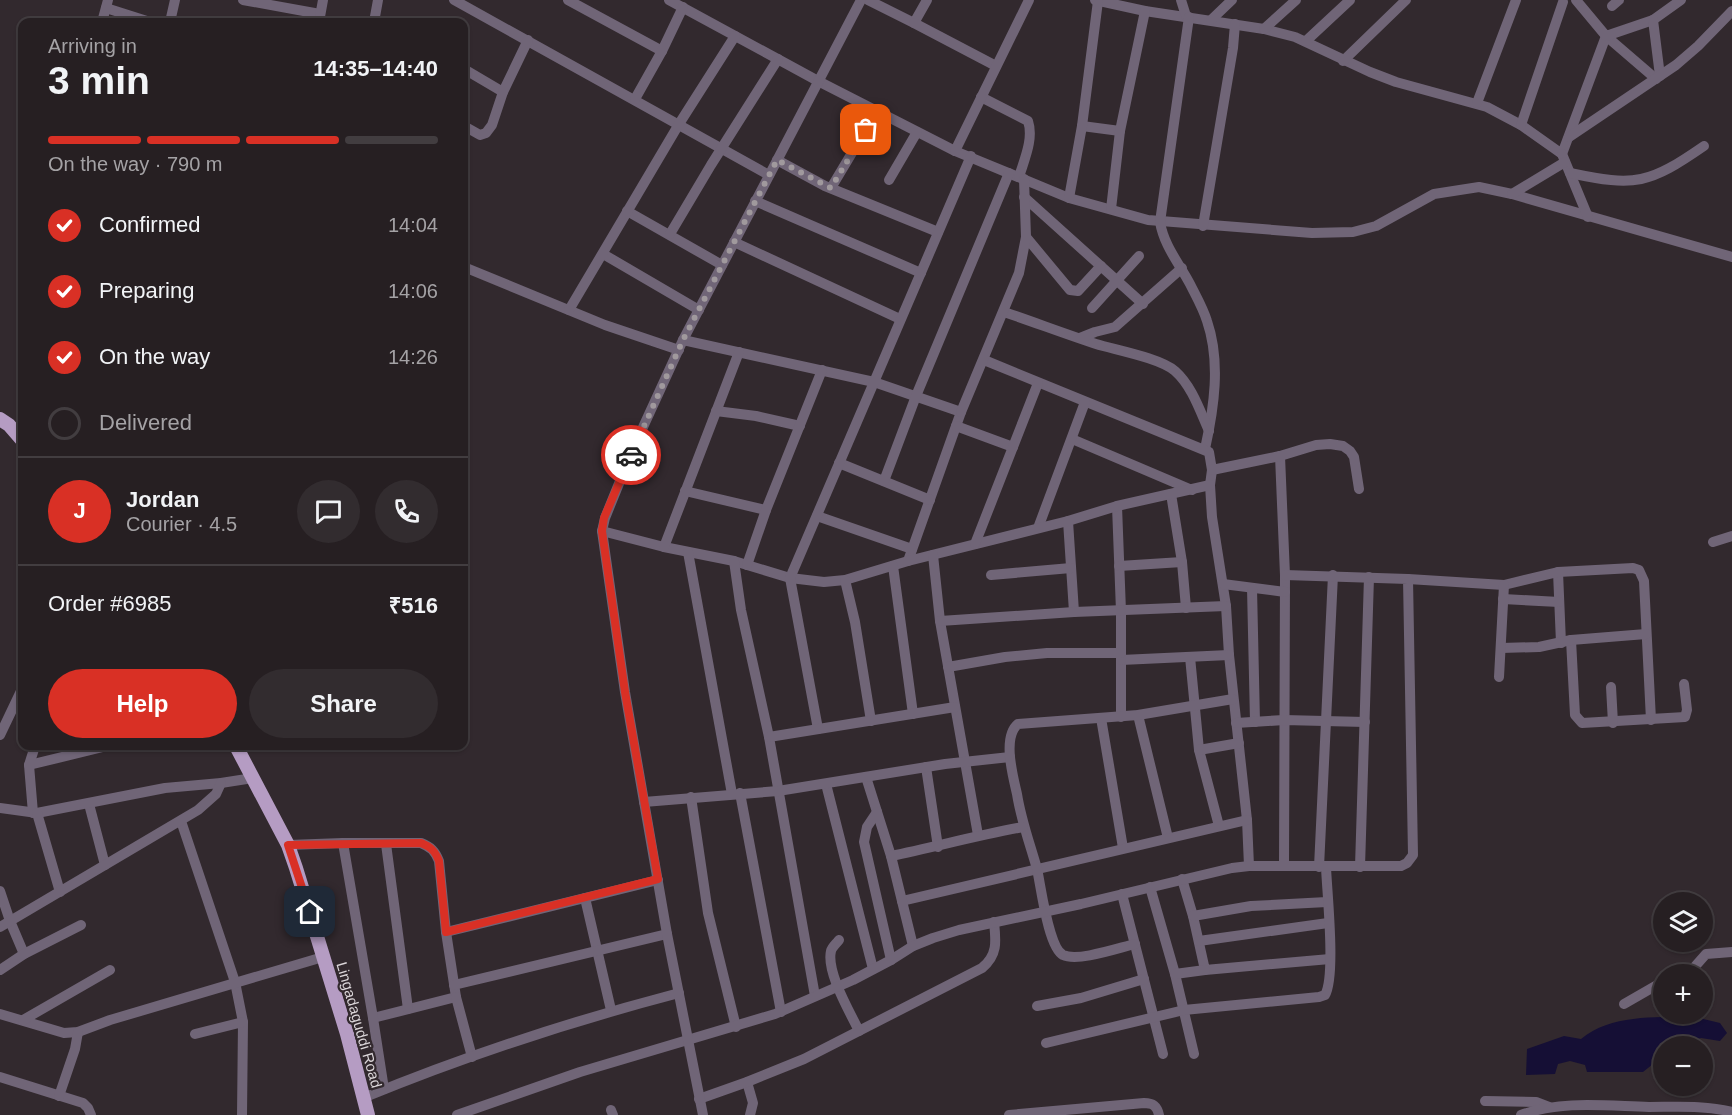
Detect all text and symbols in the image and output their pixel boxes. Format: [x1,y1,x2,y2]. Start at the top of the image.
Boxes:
text: Arriving in [48,35,137,57]
text: 14:35–14:40 [313,56,438,81]
text: 3 min [48,59,150,102]
pin [840,104,891,155]
icon: bag [849,113,882,146]
text: On the way · 790 m [48,153,223,175]
icon: check [48,209,81,242]
text: Confirmed [99,212,200,237]
text: 14:04 [388,214,438,236]
icon: check [48,275,81,308]
text: Preparing [99,278,194,303]
text: 14:06 [388,280,438,302]
icon: check [48,341,81,374]
text: On the way [99,344,210,369]
text: 14:26 [388,346,438,368]
text: Delivered [99,410,192,435]
courier [601,425,661,485]
icon: car [615,439,648,472]
button: chat [297,480,360,543]
button: phone [375,480,438,543]
text: Jordan [126,487,199,512]
text: J [73,498,86,523]
text: Courier · 4.5 [126,513,237,535]
text: Order #6985 [48,591,172,616]
text: ₹516 [389,593,438,618]
button: Help [48,669,237,738]
button: Share [249,669,438,738]
pin [284,886,335,937]
map controls [1653,892,1713,1096]
button: layers [1653,892,1713,952]
icon: home [293,895,326,928]
street label: Lingadaguddi Road [333,960,386,1090]
button: + [1653,964,1713,1024]
button: − [1653,1036,1713,1096]

